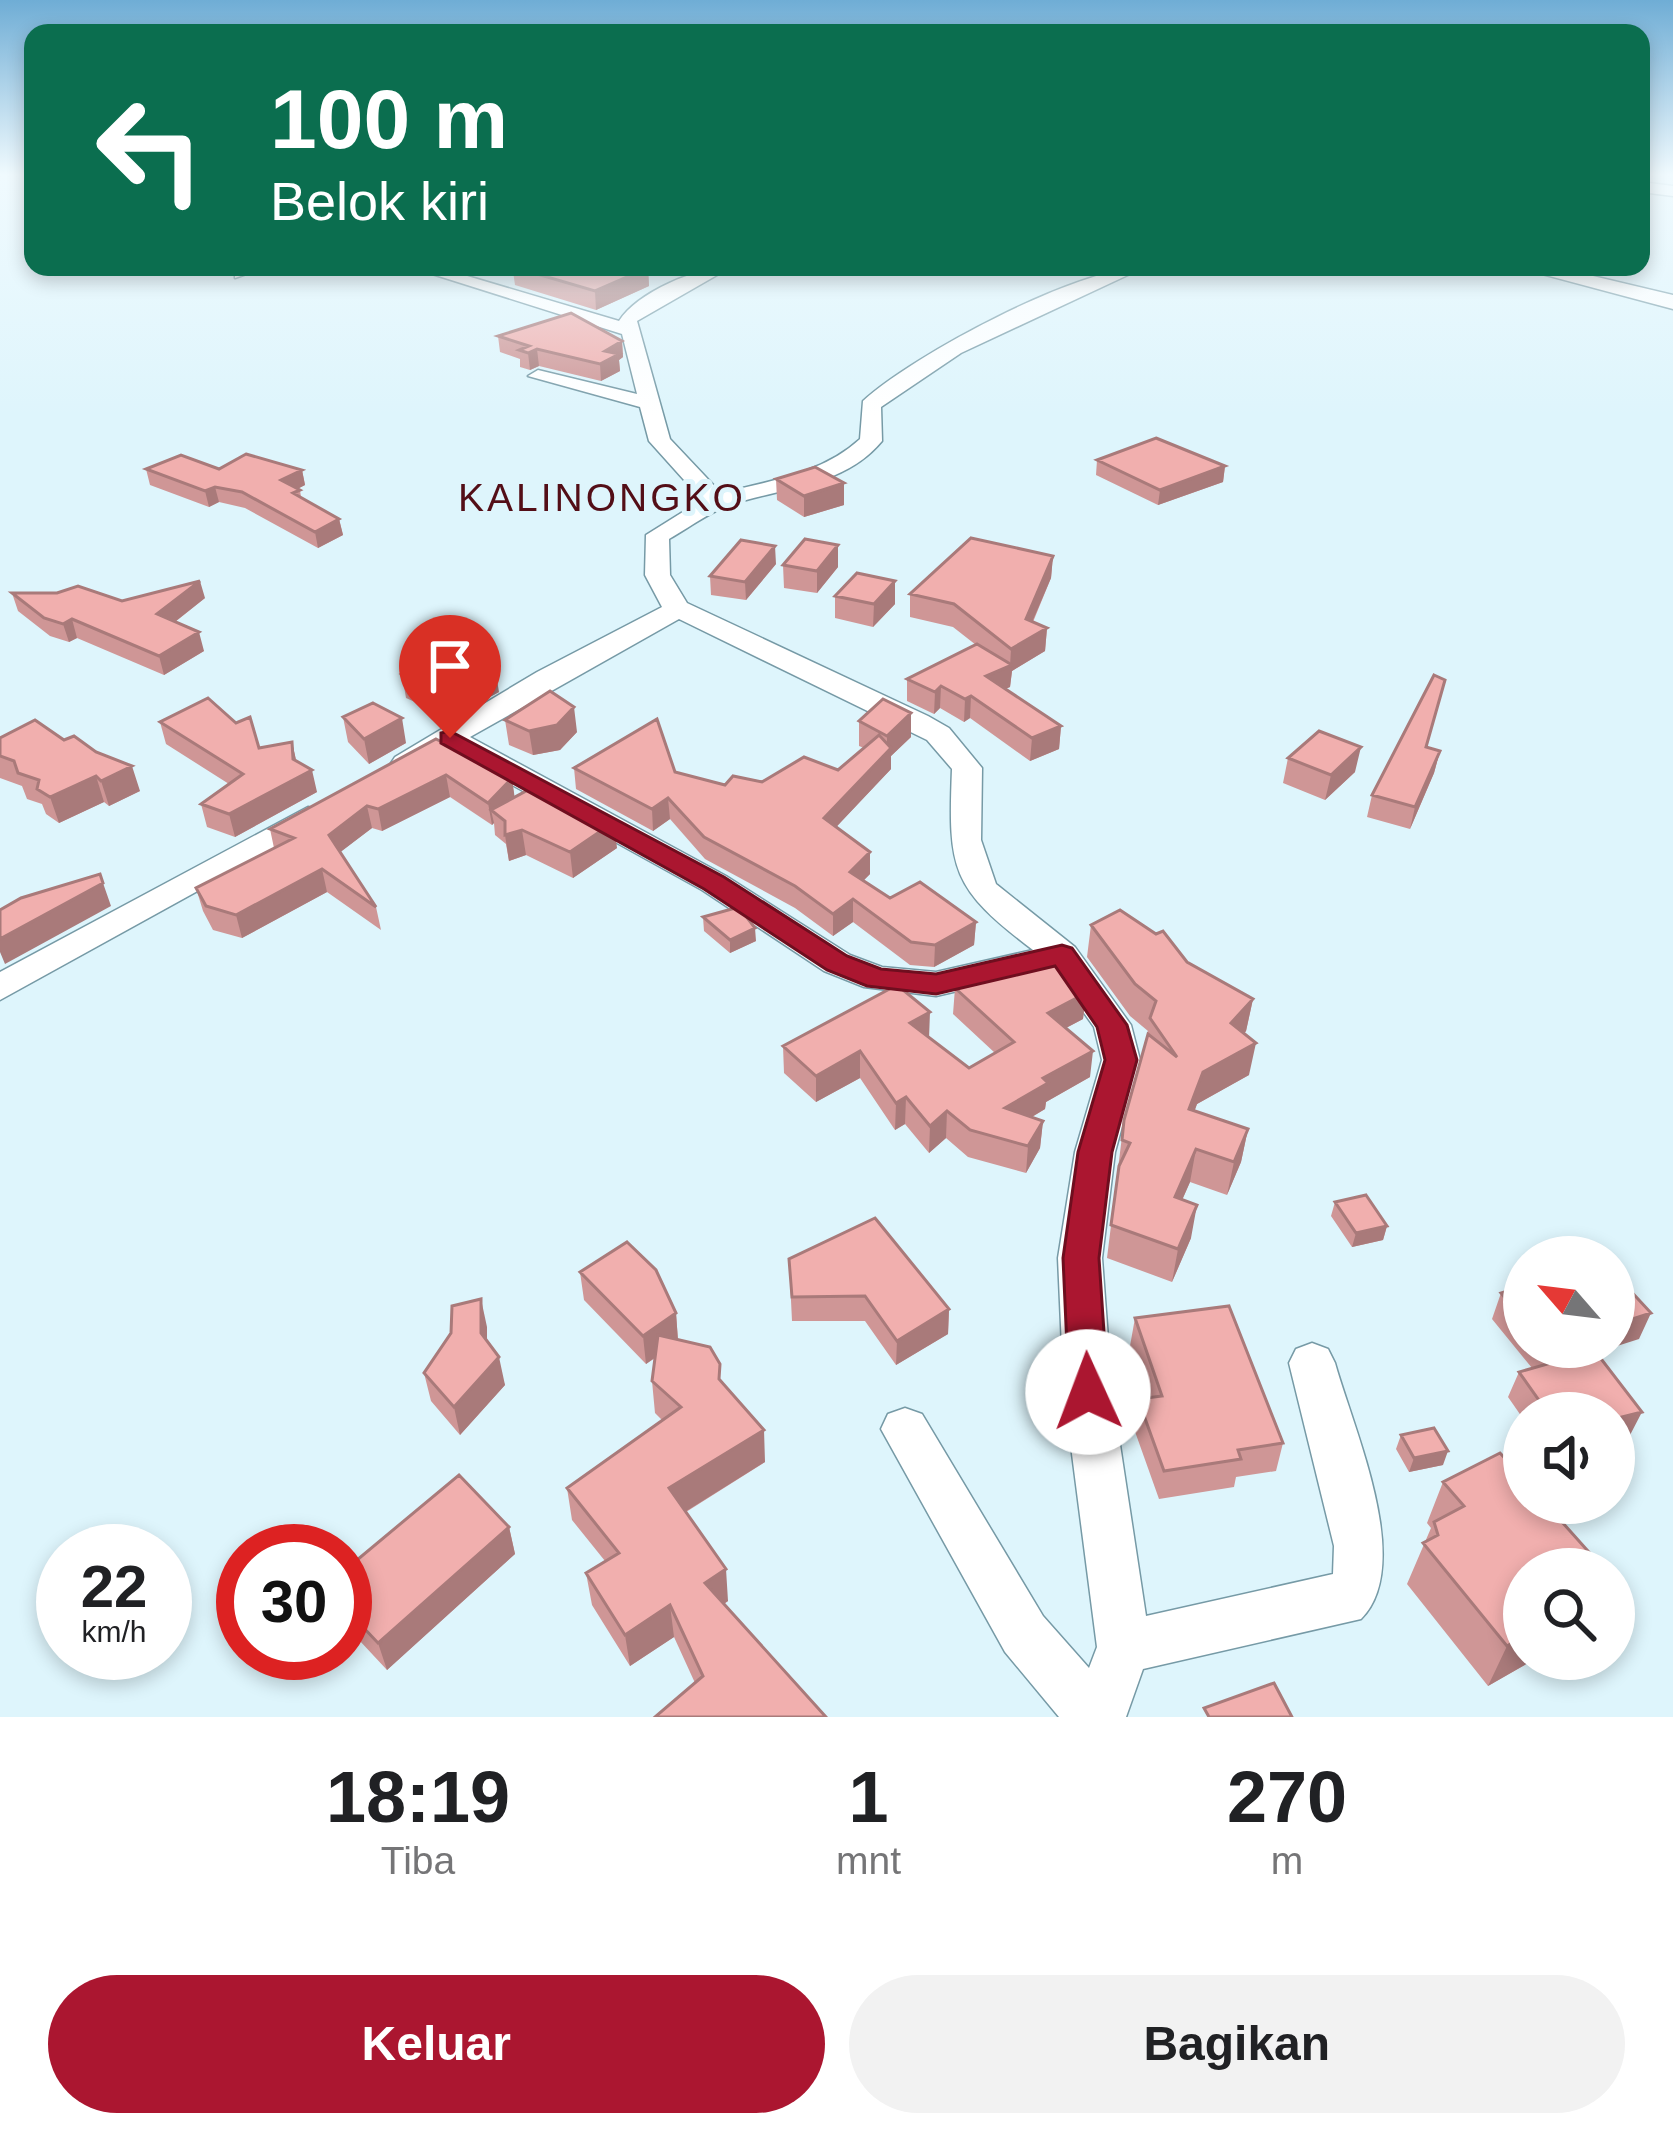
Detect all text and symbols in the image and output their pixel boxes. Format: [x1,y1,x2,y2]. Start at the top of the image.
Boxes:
icon: left [72,72,228,228]
text: 100 m [270,72,508,166]
text: Belok kiri [270,171,489,231]
district label: KALINONGKO [458,476,746,519]
pin [399,615,501,738]
icon: arrive [417,633,483,699]
north arrow [1503,1236,1635,1368]
map controls [1503,1236,1635,1680]
position arrow [1025,1329,1151,1455]
button: sound [1503,1392,1635,1524]
speed limit sign: 30 [216,1524,372,1680]
button: search [1503,1548,1635,1680]
text: 22 [81,1553,147,1620]
text: km/h [81,1615,147,1648]
text: 18:19 [326,1757,510,1837]
text: 1 [848,1757,889,1837]
text: 270 [1227,1757,1347,1837]
text: Tiba [381,1839,455,1882]
text: mnt [836,1839,901,1882]
text: m [1271,1839,1303,1882]
button: Keluar [48,1975,825,2113]
button: Bagikan [849,1975,1625,2113]

